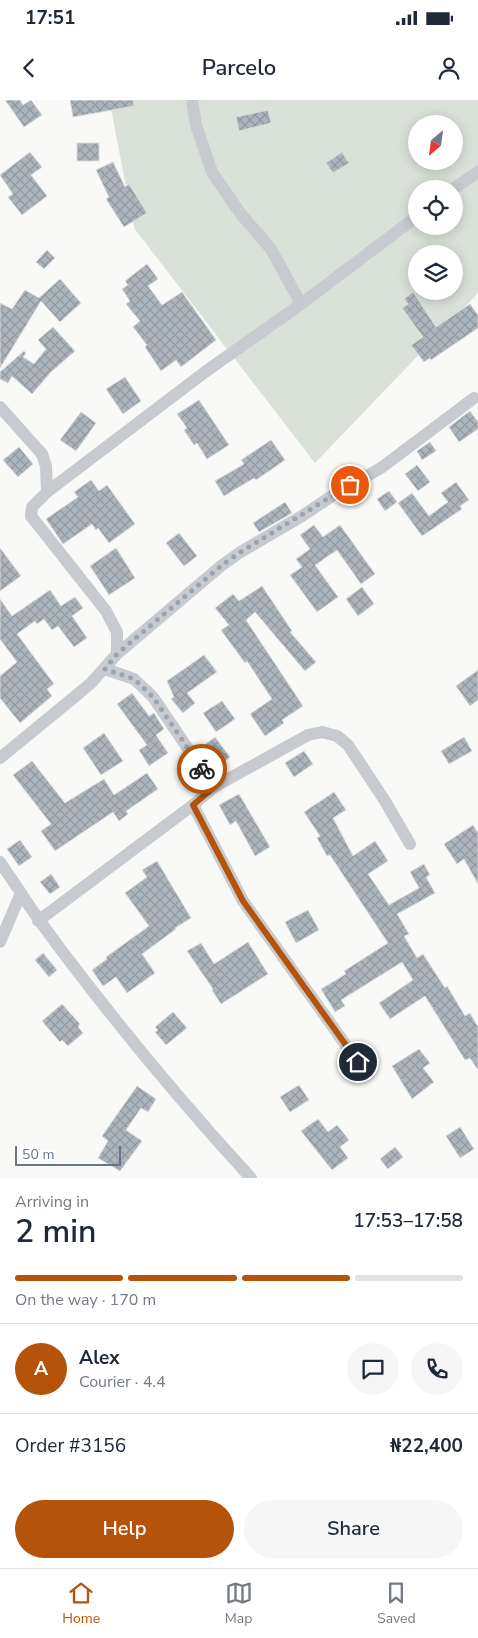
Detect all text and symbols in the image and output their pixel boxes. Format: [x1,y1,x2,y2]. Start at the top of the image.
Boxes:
text: 17:51 [25,5,75,31]
text: Parcelo [202,53,276,83]
icon: back [15,54,43,82]
icon: person [435,54,463,82]
north arrow [408,115,462,170]
map controls [408,115,463,300]
button: locate [408,180,463,235]
button: layers [408,245,463,300]
pin [329,464,371,506]
icon: bag [336,471,364,499]
courier [177,744,227,794]
icon: bike [188,755,216,783]
pin [337,1041,379,1083]
icon: home [344,1048,372,1076]
scale bar [15,1143,121,1166]
text: 50 m [22,1145,54,1164]
text: Arriving in [15,1191,89,1213]
text: 17:53–17:58 [353,1208,463,1234]
text: 2 min [15,1210,97,1253]
text: On the way · 170 m [15,1289,156,1311]
button: chat [347,1343,399,1395]
button: phone [411,1343,463,1395]
text: Alex [79,1345,120,1371]
text: A [34,1356,48,1382]
text: Courier · 4.4 [79,1371,165,1393]
text: Order #3156 [15,1433,126,1459]
text: ₦22,400 [390,1433,463,1459]
button: Help [15,1500,234,1558]
button: Share [244,1500,463,1558]
tab: Home [62,1579,100,1628]
tab: Map [225,1579,253,1628]
tab: Saved [377,1579,416,1628]

